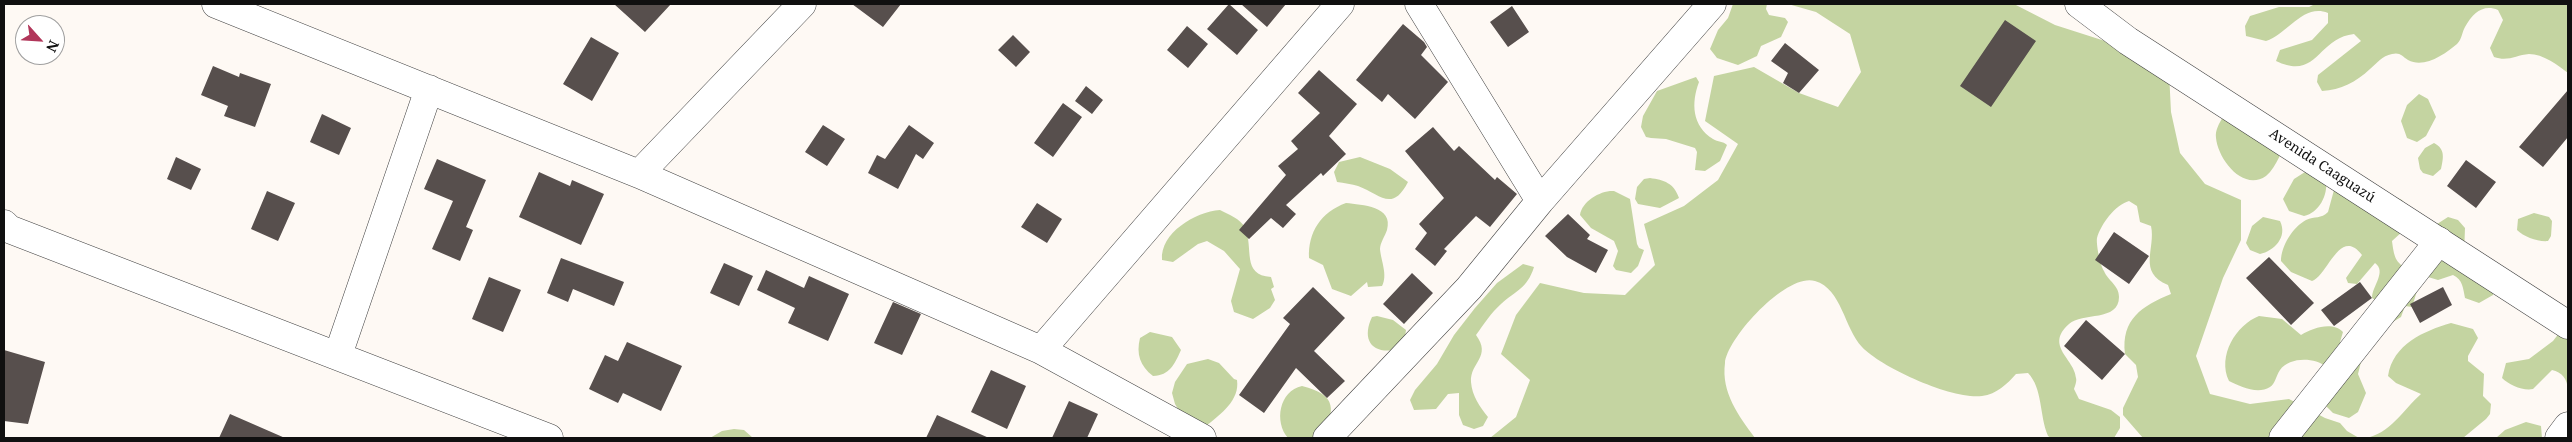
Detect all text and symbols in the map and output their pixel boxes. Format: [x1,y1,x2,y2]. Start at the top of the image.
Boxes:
north arrow [15,15,65,65]
text: N [42,37,64,55]
street label: Avenida Caaguazú [2266,125,2378,207]

